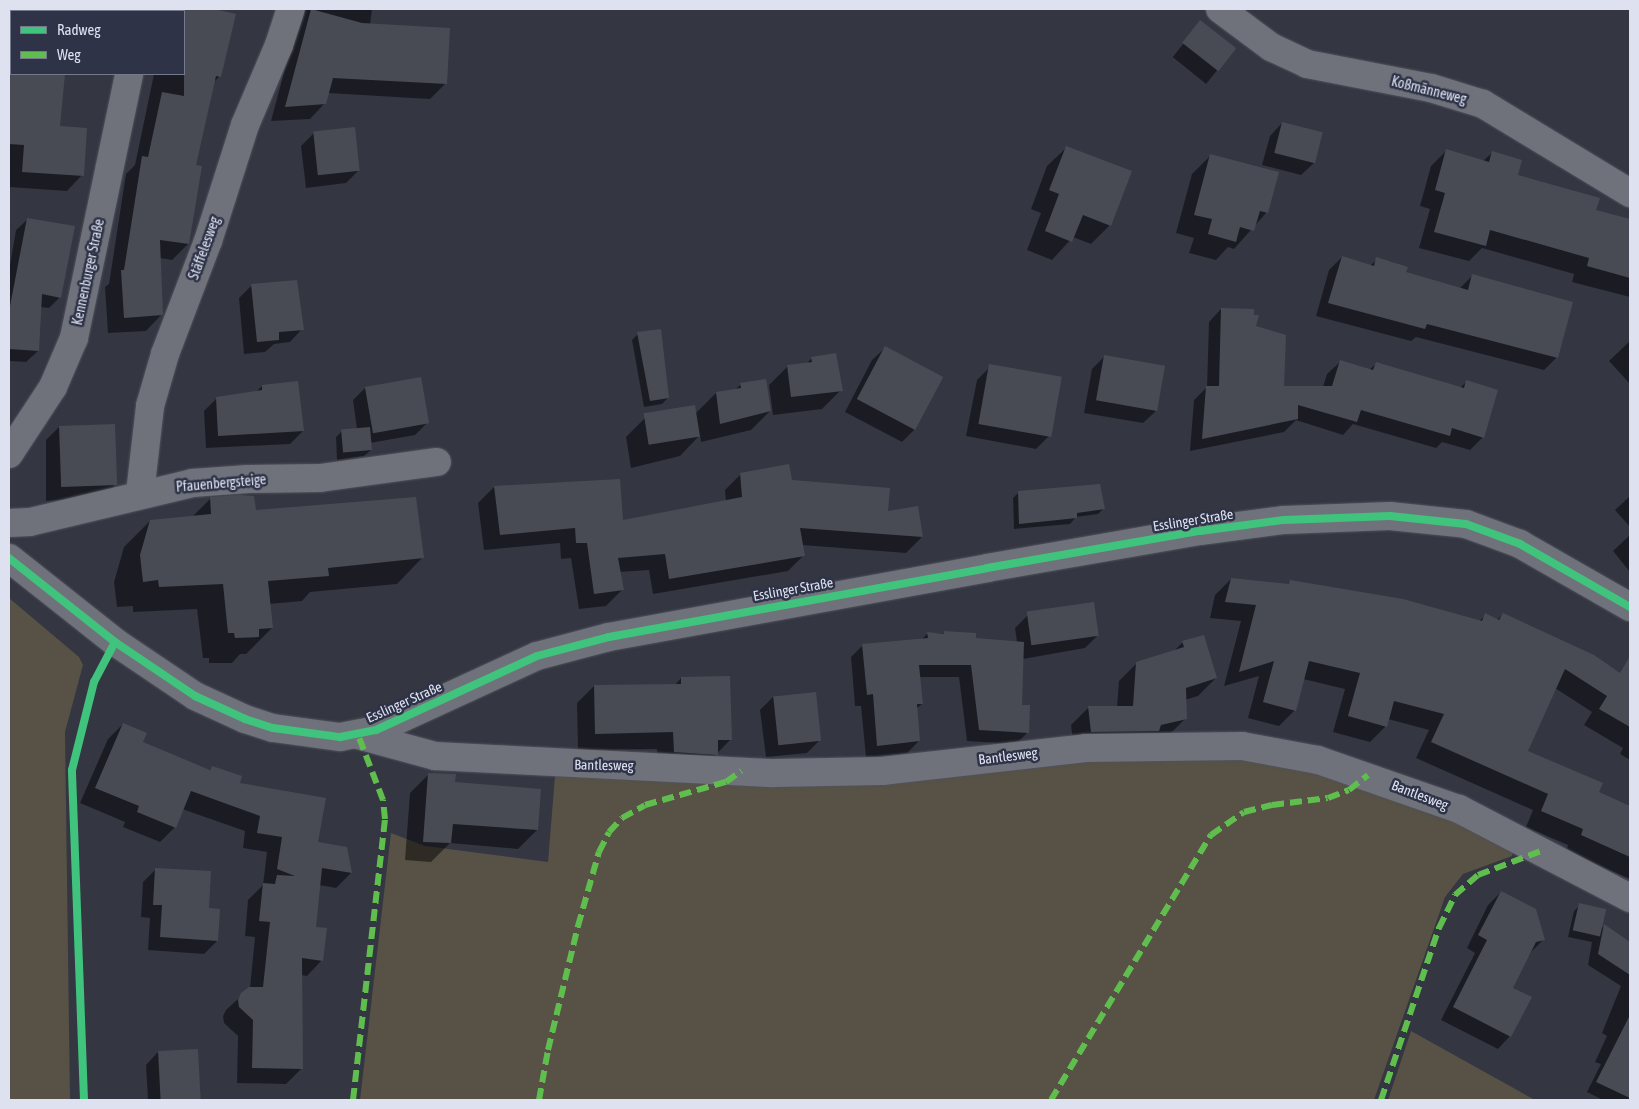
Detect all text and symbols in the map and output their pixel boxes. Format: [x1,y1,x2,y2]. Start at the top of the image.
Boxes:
legend [10,10,185,75]
text: Radweg [57,21,101,38]
text: Weg [57,46,81,63]
street label: Koßmänneweg [1390,73,1468,107]
street label: Stäffelesweg [185,214,223,282]
street label: Kennenburger Straße [69,217,107,327]
street label: Pfauenbergsteige [175,471,267,495]
street label: Esslinger Straße [1152,505,1234,535]
street label: Esslinger Straße [752,574,834,604]
street label: Esslinger Straße [364,678,444,726]
street label: Bantlesweg [977,744,1039,768]
street label: Bantlesweg [574,756,634,774]
street label: Bantlesweg [1389,777,1451,813]

